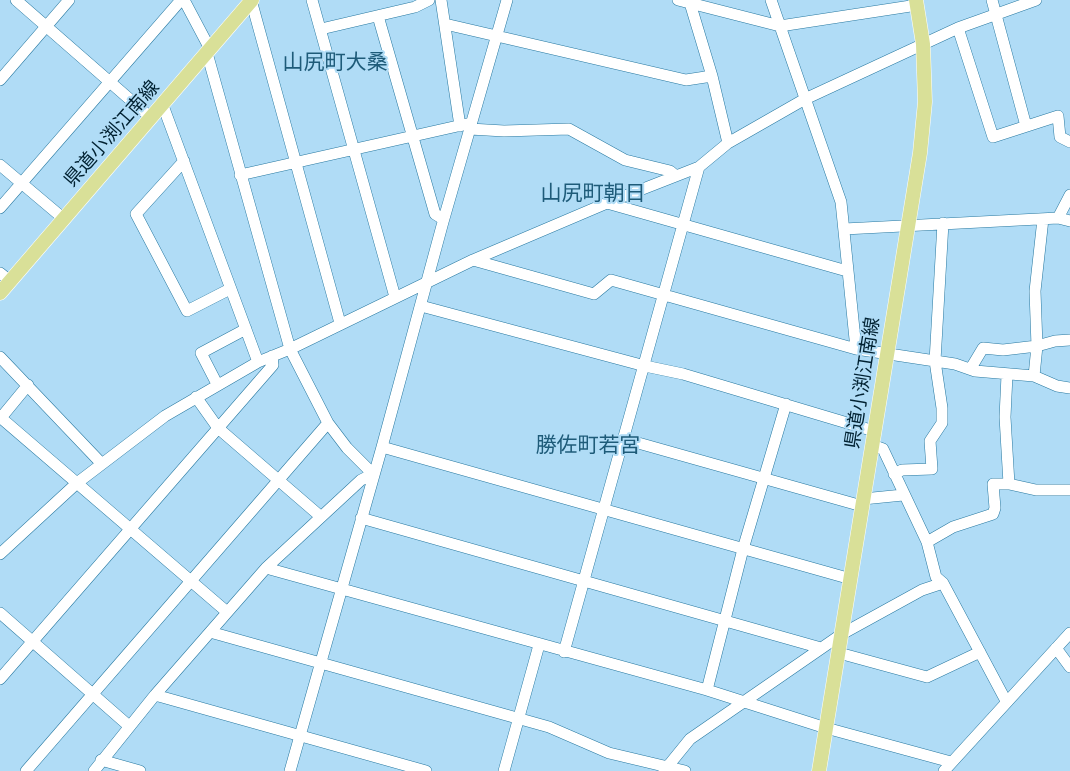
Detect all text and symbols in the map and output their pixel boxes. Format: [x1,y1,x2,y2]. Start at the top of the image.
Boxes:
district label: 山尻町大桑 [283,50,387,76]
street label: 県道小渕江南線 [60,76,164,192]
district label: 山尻町朝日 [541,181,645,207]
street label: 県道小渕江南線 [841,316,885,450]
district label: 勝佐町若宮 [536,433,640,459]

